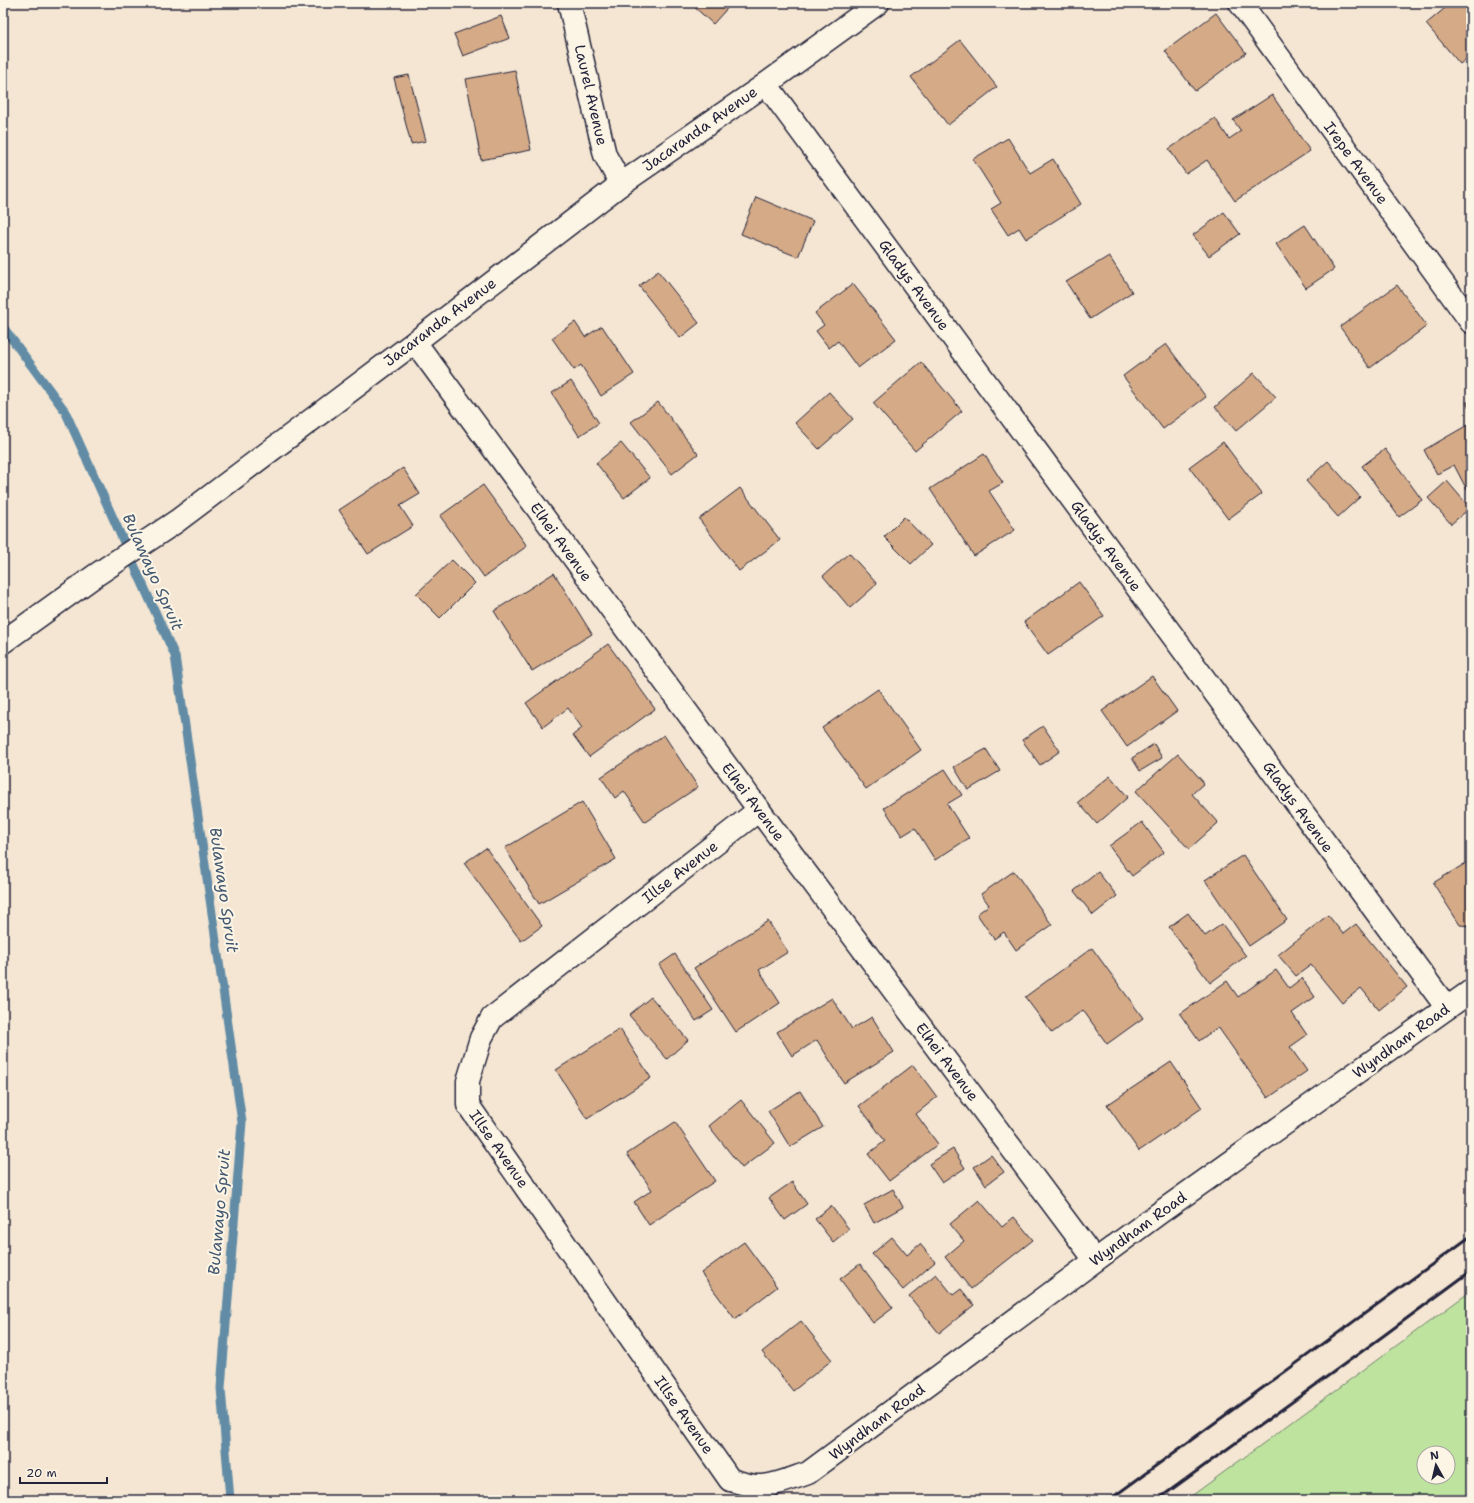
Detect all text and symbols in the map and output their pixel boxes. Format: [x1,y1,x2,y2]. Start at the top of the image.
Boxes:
street label: Laurel Avenue [570,43,612,147]
street label: Jacaranda Avenue [639,82,761,176]
street label: Irepe Avenue [1319,118,1393,208]
street label: Gladys Avenue [874,235,954,335]
street label: Jacaranda Avenue [380,273,500,371]
street label: Gladys Avenue [1066,496,1146,596]
street label: Elhei Avenue [525,498,597,586]
water label: Bulawayo Spruit [118,510,188,634]
street label: Gladys Avenue [1258,757,1338,857]
street label: Elhei Avenue [717,759,789,845]
water label: Bulawayo Spruit [205,826,243,954]
street label: Illse Avenue [638,836,722,908]
street label: Wyndham Road [1348,999,1454,1083]
street label: Elhei Avenue [911,1019,983,1105]
street label: Illse Avenue [465,1106,533,1192]
water label: Bulawayo Spruit [203,1148,235,1276]
street label: Wyndham Road [1085,1187,1191,1271]
street label: Illse Avenue [650,1372,718,1458]
street label: Wyndham Road [825,1379,929,1465]
north arrow [1416,1445,1456,1485]
text: N [1429,1448,1440,1464]
scale bar [20,1459,107,1485]
text: 20 m [26,1465,57,1481]

